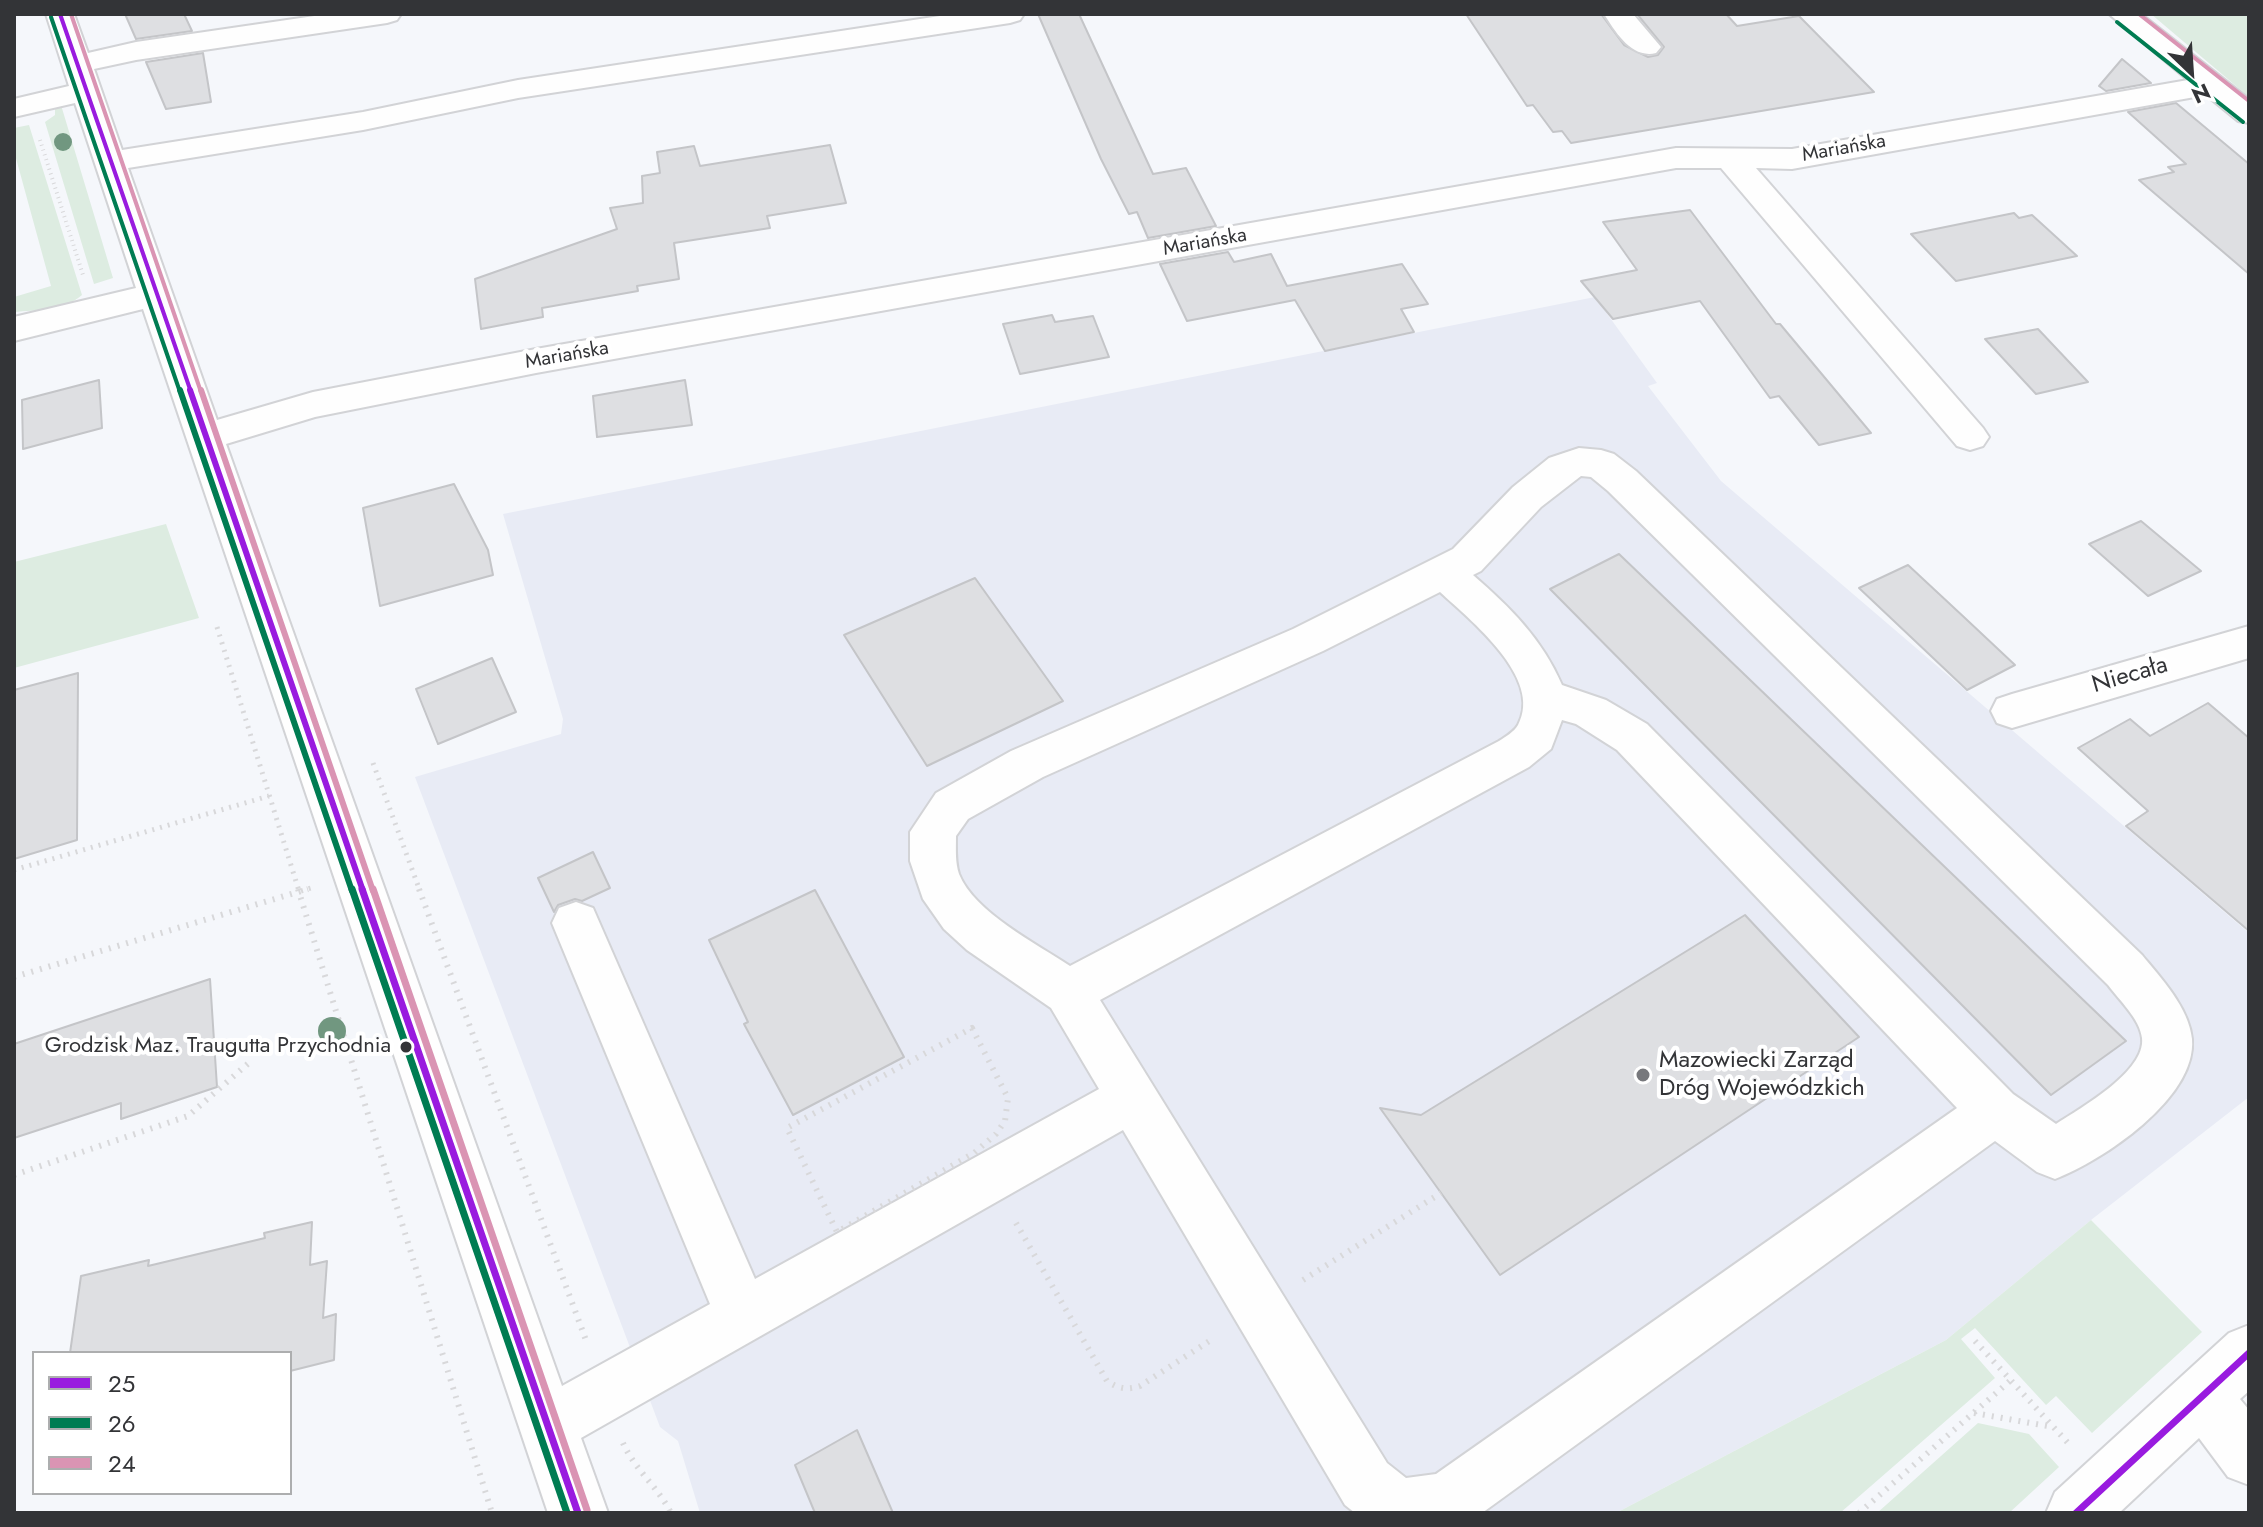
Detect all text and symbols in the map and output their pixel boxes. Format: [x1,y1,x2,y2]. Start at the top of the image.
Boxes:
north arrow [2151,32,2231,112]
text: N [2186,76,2216,112]
street label: Mariańska [1800,130,1888,168]
street label: Mariańska [1161,224,1249,262]
street label: Mariańska [523,337,611,375]
street label: Niecała [2089,652,2171,700]
place label: Grodzisk Maz. Traugutta Przychodnia [45,1034,391,1060]
marker: Grodzisk Maz. Traugutta Przychodnia [398,1039,414,1055]
place label: Mazowiecki Zarząd Dróg Wojewódzkich [1659,1047,1865,1103]
marker: Mazowiecki Zarząd Dróg Wojewódzkich [1634,1066,1652,1084]
legend [32,1351,292,1495]
text: 25 [108,1366,135,1401]
text: 26 [108,1406,135,1441]
text: 24 [108,1446,136,1481]

